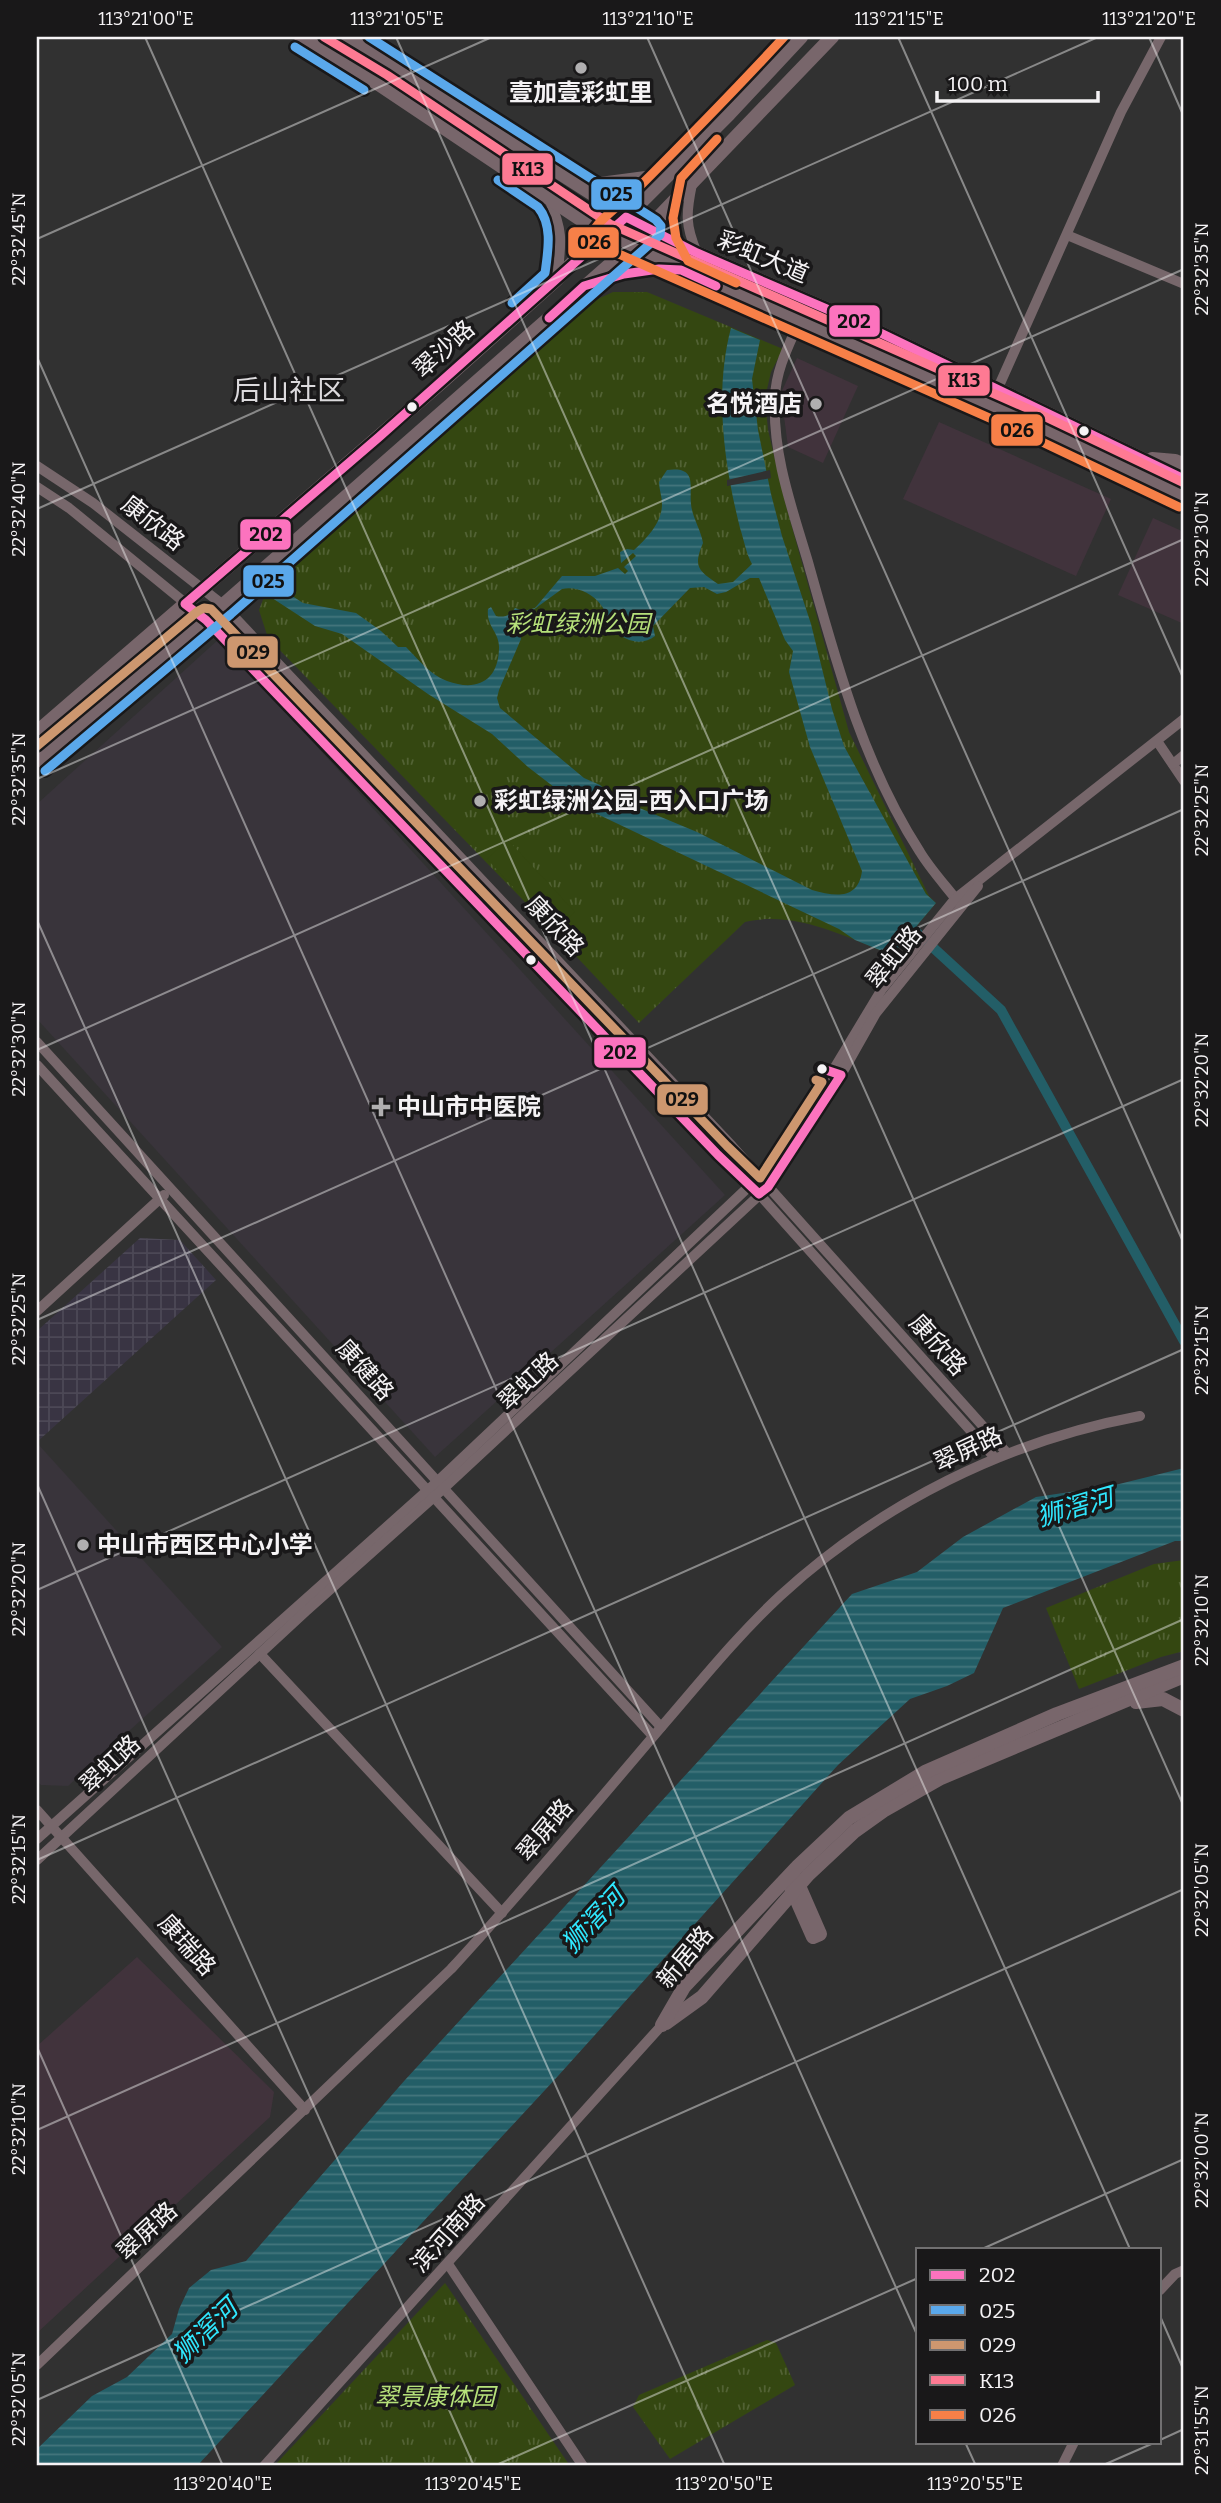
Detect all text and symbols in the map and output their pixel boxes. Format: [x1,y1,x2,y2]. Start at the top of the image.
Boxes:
text: 113°21'00"E [98,8,194,30]
text: 113°21'05"E [350,8,444,30]
text: 113°21'10"E [602,8,694,30]
text: 113°21'15"E [854,8,944,30]
text: 113°21'20"E [1102,8,1196,30]
marker: 壹加壹彩虹里 [573,60,589,76]
scale bar [937,60,1098,104]
text: 100 m [948,71,1008,97]
place label: 壹加壹彩虹里 [509,79,653,107]
line badge: K13 [501,152,554,186]
text: K13 [512,158,544,181]
line badge: 025 [590,178,643,211]
text: 025 [599,183,633,206]
text: 22°32'45"N [8,192,30,286]
text: 22°32'35"N [1191,223,1213,315]
street label: 彩虹大道 [713,225,813,289]
line badge: 026 [567,226,620,259]
text: 026 [577,231,611,254]
line badge: 202 [828,304,881,338]
text: 202 [837,310,871,333]
street label: 翠沙路 [408,315,480,383]
line badge: K13 [937,364,991,397]
text: K13 [948,369,980,392]
district label: 后山社区 [233,374,345,407]
place label: 名悦酒店 [706,390,802,418]
marker: 名悦酒店 [808,396,824,412]
unlabelled marker [405,400,419,414]
line badge: 026 [990,413,1044,447]
text: 026 [1000,419,1034,442]
unlabelled marker [1077,424,1091,438]
text: 22°32'40"N [8,461,30,557]
street label: 康欣路 [116,490,190,556]
text: 22°32'30"N [1191,492,1213,586]
line badge: 202 [239,518,292,551]
text: 202 [249,523,283,546]
line badge: 025 [242,564,295,598]
text: 025 [251,570,285,593]
park label: 彩虹绿洲公园 [506,610,653,638]
line badge: 029 [226,635,279,669]
text: 029 [236,641,270,664]
text: 22°32'35"N [8,733,30,825]
text: 22°32'25"N [1191,764,1213,856]
place label: 彩虹绿洲公园-西入口广场 [494,787,769,815]
marker: 彩虹绿洲公园-西入口广场 [472,793,488,809]
street label: 康欣路 [520,890,590,962]
street label: 翠虹路 [860,920,928,994]
unlabelled marker [524,953,538,967]
text: 22°32'30"N [8,1002,30,1096]
text: 22°32'20"N [1191,1033,1213,1127]
line badge: 202 [593,1036,647,1069]
text: 202 [603,1041,637,1064]
unlabelled marker [815,1062,829,1076]
line badge: 029 [656,1083,709,1116]
text: 029 [665,1088,699,1111]
place label: 中山市中医院 [397,1093,541,1121]
marker: 中山市中医院 [371,1097,391,1117]
text: 22°32'25"N [8,1273,30,1365]
text: 22°32'15"N [1191,1305,1213,1395]
street label: 康欣路 [904,1309,972,1381]
street label: 康健路 [331,1334,399,1406]
street label: 翠虹路 [492,1346,564,1416]
street label: 翠屏路 [929,1421,1007,1477]
water label: 狮滘河 [1033,1480,1122,1533]
place label: 中山市西区中心小学 [97,1531,313,1559]
marker: 中山市西区中心小学 [75,1537,91,1553]
text: 22°32'20"N [8,1542,30,1636]
text: 22°32'10"N [1191,1574,1213,1666]
street label: 翠虹路 [74,1729,146,1799]
street label: 翠屏路 [511,1793,579,1867]
text: 22°32'15"N [8,1814,30,1904]
text: 22°32'05"N [1191,1843,1213,1937]
water label: 狮滘河 [555,1878,635,1959]
street label: 康瑞路 [153,1909,221,1981]
street label: 新居路 [651,1920,719,1994]
text: 22°32'10"N [8,2083,30,2175]
text: 22°32'00"N [1191,2112,1213,2208]
street label: 滨河南路 [405,2188,491,2278]
street label: 翠屏路 [111,2196,183,2266]
legend [916,2248,1162,2444]
text: 202 [979,2262,1015,2288]
water label: 狮滘河 [167,2290,248,2370]
text: 025 [979,2298,1015,2324]
text: 029 [979,2332,1016,2358]
text: 22°32'05"N [8,2352,30,2446]
text: K13 [979,2368,1014,2394]
park label: 翠景康体园 [375,2383,498,2411]
text: 22°31'55"N [1191,2385,1213,2475]
text: 026 [979,2402,1016,2428]
text: 113°20'40"E [174,2473,272,2495]
text: 113°20'45"E [425,2473,521,2495]
text: 113°20'50"E [675,2473,773,2495]
text: 113°20'55"E [927,2473,1023,2495]

